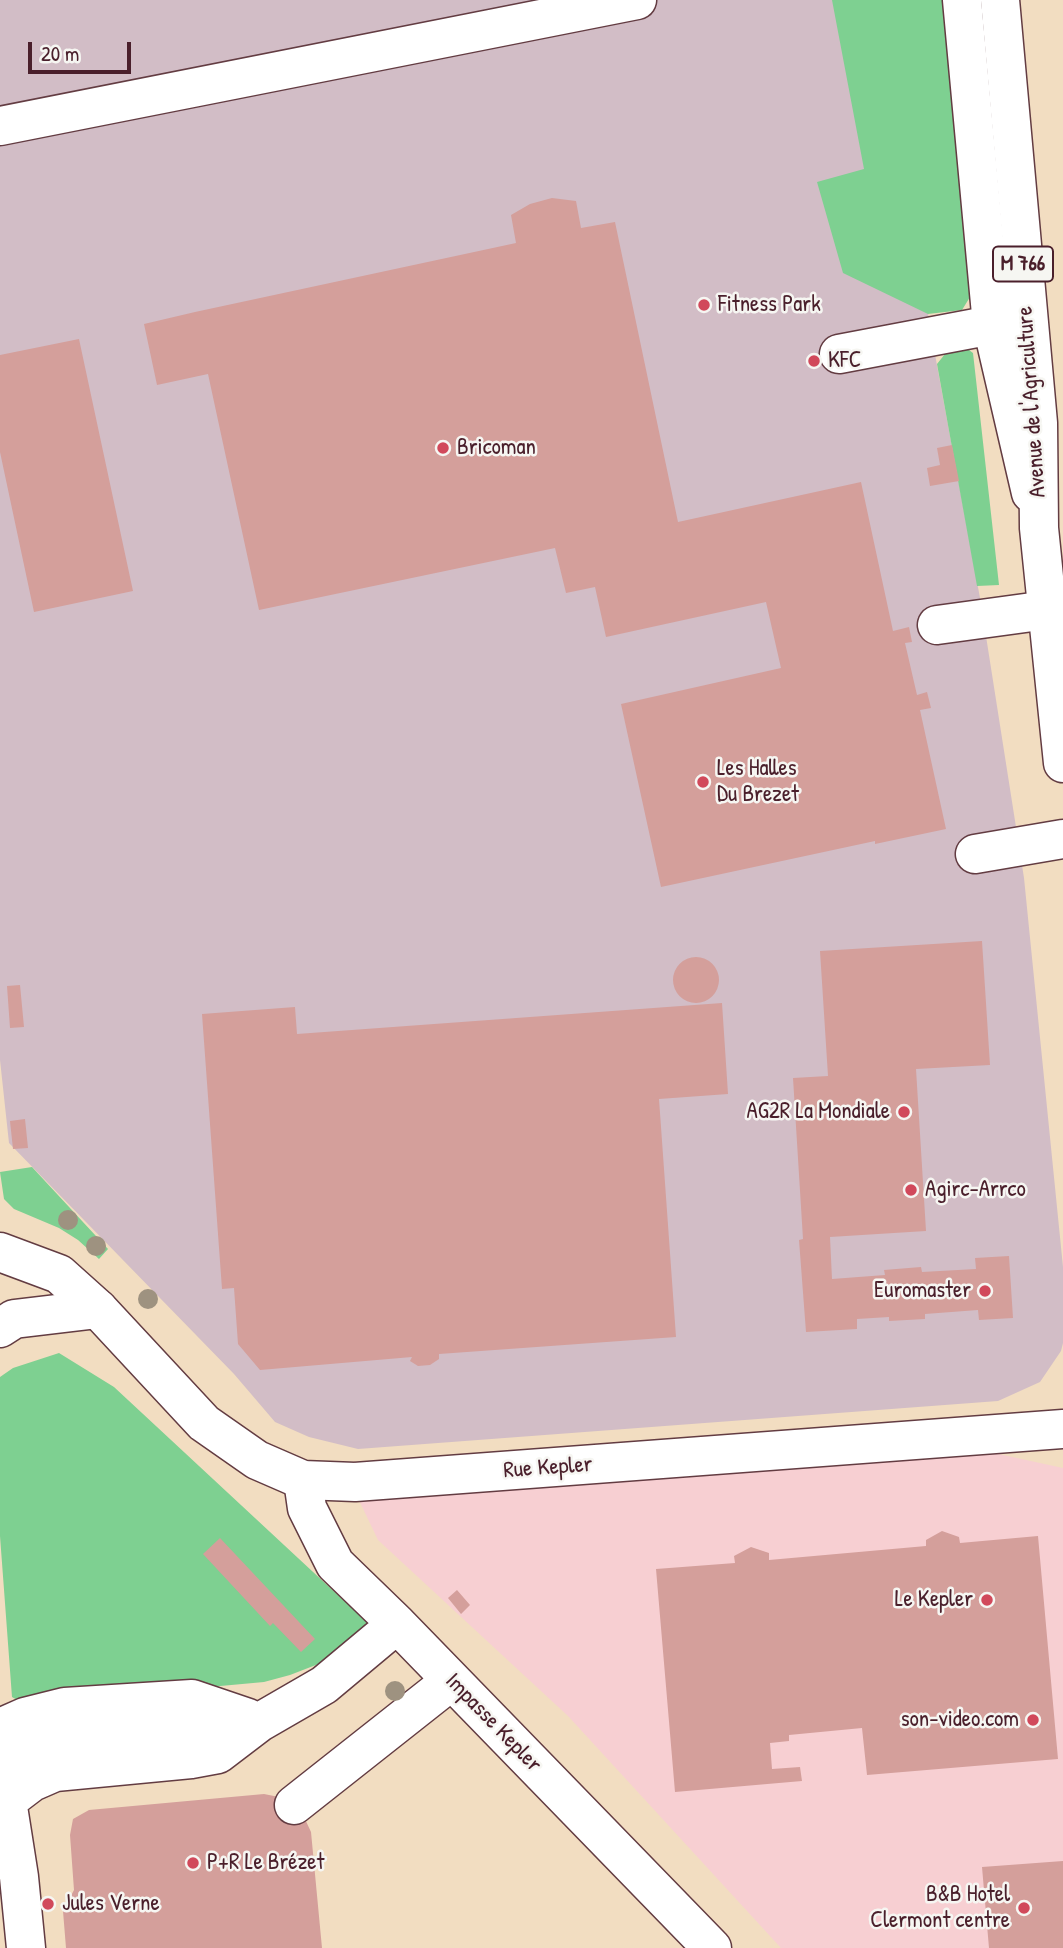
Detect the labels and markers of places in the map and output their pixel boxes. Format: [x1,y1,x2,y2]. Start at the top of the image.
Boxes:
place label: Fitness Park [718,291,821,319]
marker: Fitness Park [696,297,712,313]
place label: KFC [828,347,861,375]
marker: KFC [806,353,822,369]
place label: Bricoman [457,434,536,462]
marker: Bricoman [435,440,451,456]
place label: Les Halles Du Brezet [717,755,799,809]
marker: Les Halles Du Brezet [695,774,711,790]
place label: AG2R La Mondiale [747,1098,890,1126]
marker: AG2R La Mondiale [896,1104,912,1120]
place label: Agirc-Arrco [925,1176,1026,1204]
marker: Agirc-Arrco [903,1182,919,1198]
place label: Euromaster [874,1277,971,1305]
marker: Euromaster [977,1283,993,1299]
place label: Le Kepler [895,1586,973,1614]
marker: Le Kepler [979,1592,995,1608]
place label: son-video.com [901,1706,1019,1734]
marker: son-video.com [1025,1712,1041,1728]
place label: P+R Le Brézet [207,1849,324,1877]
marker: P+R Le Brézet [185,1855,201,1871]
place label: B&B Hotel Clermont centre [870,1881,1010,1935]
place label: Jules Verne [62,1890,160,1918]
marker: Jules Verne [40,1896,56,1912]
marker: B&B Hotel Clermont centre [1016,1900,1032,1916]

